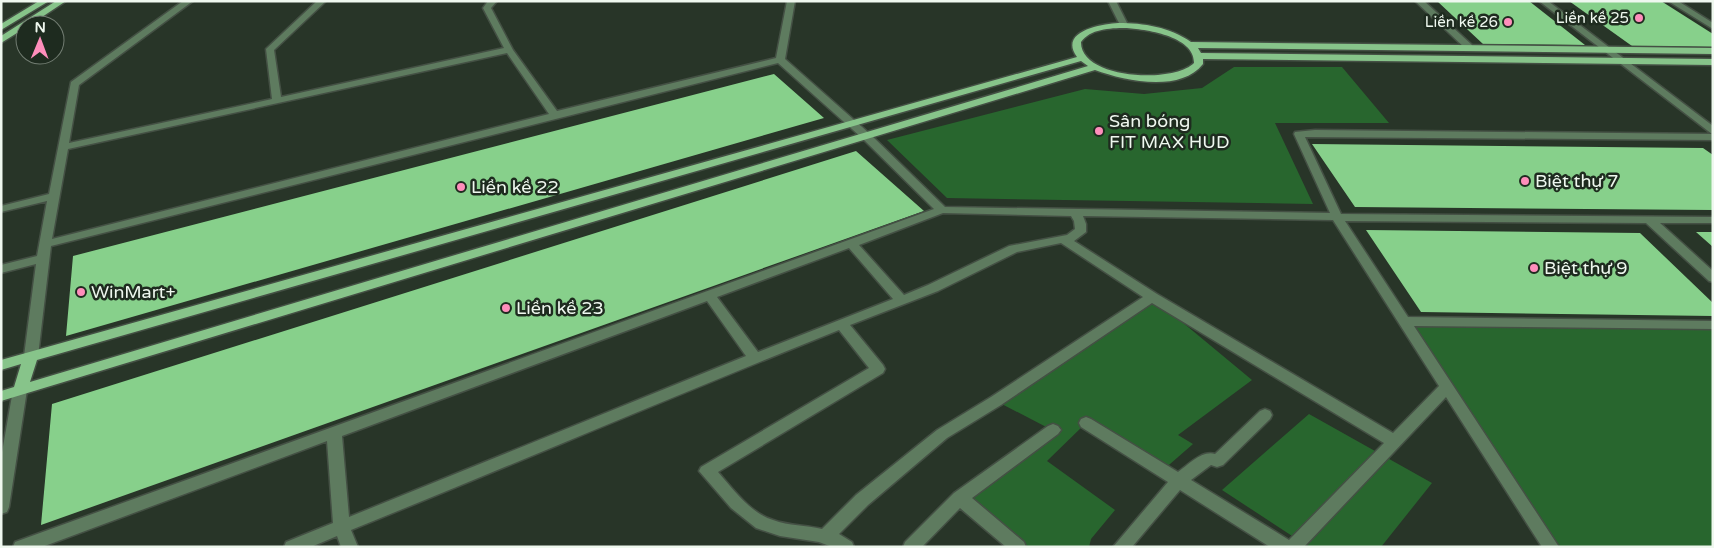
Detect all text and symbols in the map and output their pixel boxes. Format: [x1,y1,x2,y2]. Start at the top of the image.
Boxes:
place label: Liền kề 25 [1556,9,1629,27]
marker: Liền kề 25 [1633,12,1645,24]
place label: Liền kề 26 [1425,13,1498,31]
north arrow [15,15,65,65]
marker: Liền kề 26 [1502,16,1514,28]
text: N [34,19,46,36]
place label: Sân bóng FIT MAX HUD [1109,110,1229,153]
marker: Sân bóng FIT MAX HUD [1093,125,1105,137]
place label: Biệt thự 7 [1535,170,1618,192]
marker: Biệt thự 7 [1519,175,1531,187]
place label: Liền kề 22 [471,176,559,198]
marker: Liền kề 22 [455,181,467,193]
place label: Biệt thự 9 [1544,257,1627,279]
marker: Biệt thự 9 [1528,262,1540,274]
place label: WinMart+ [91,281,176,303]
marker: WinMart+ [75,286,87,298]
place label: Liền kề 23 [516,297,604,319]
marker: Liền kề 23 [500,302,512,314]

